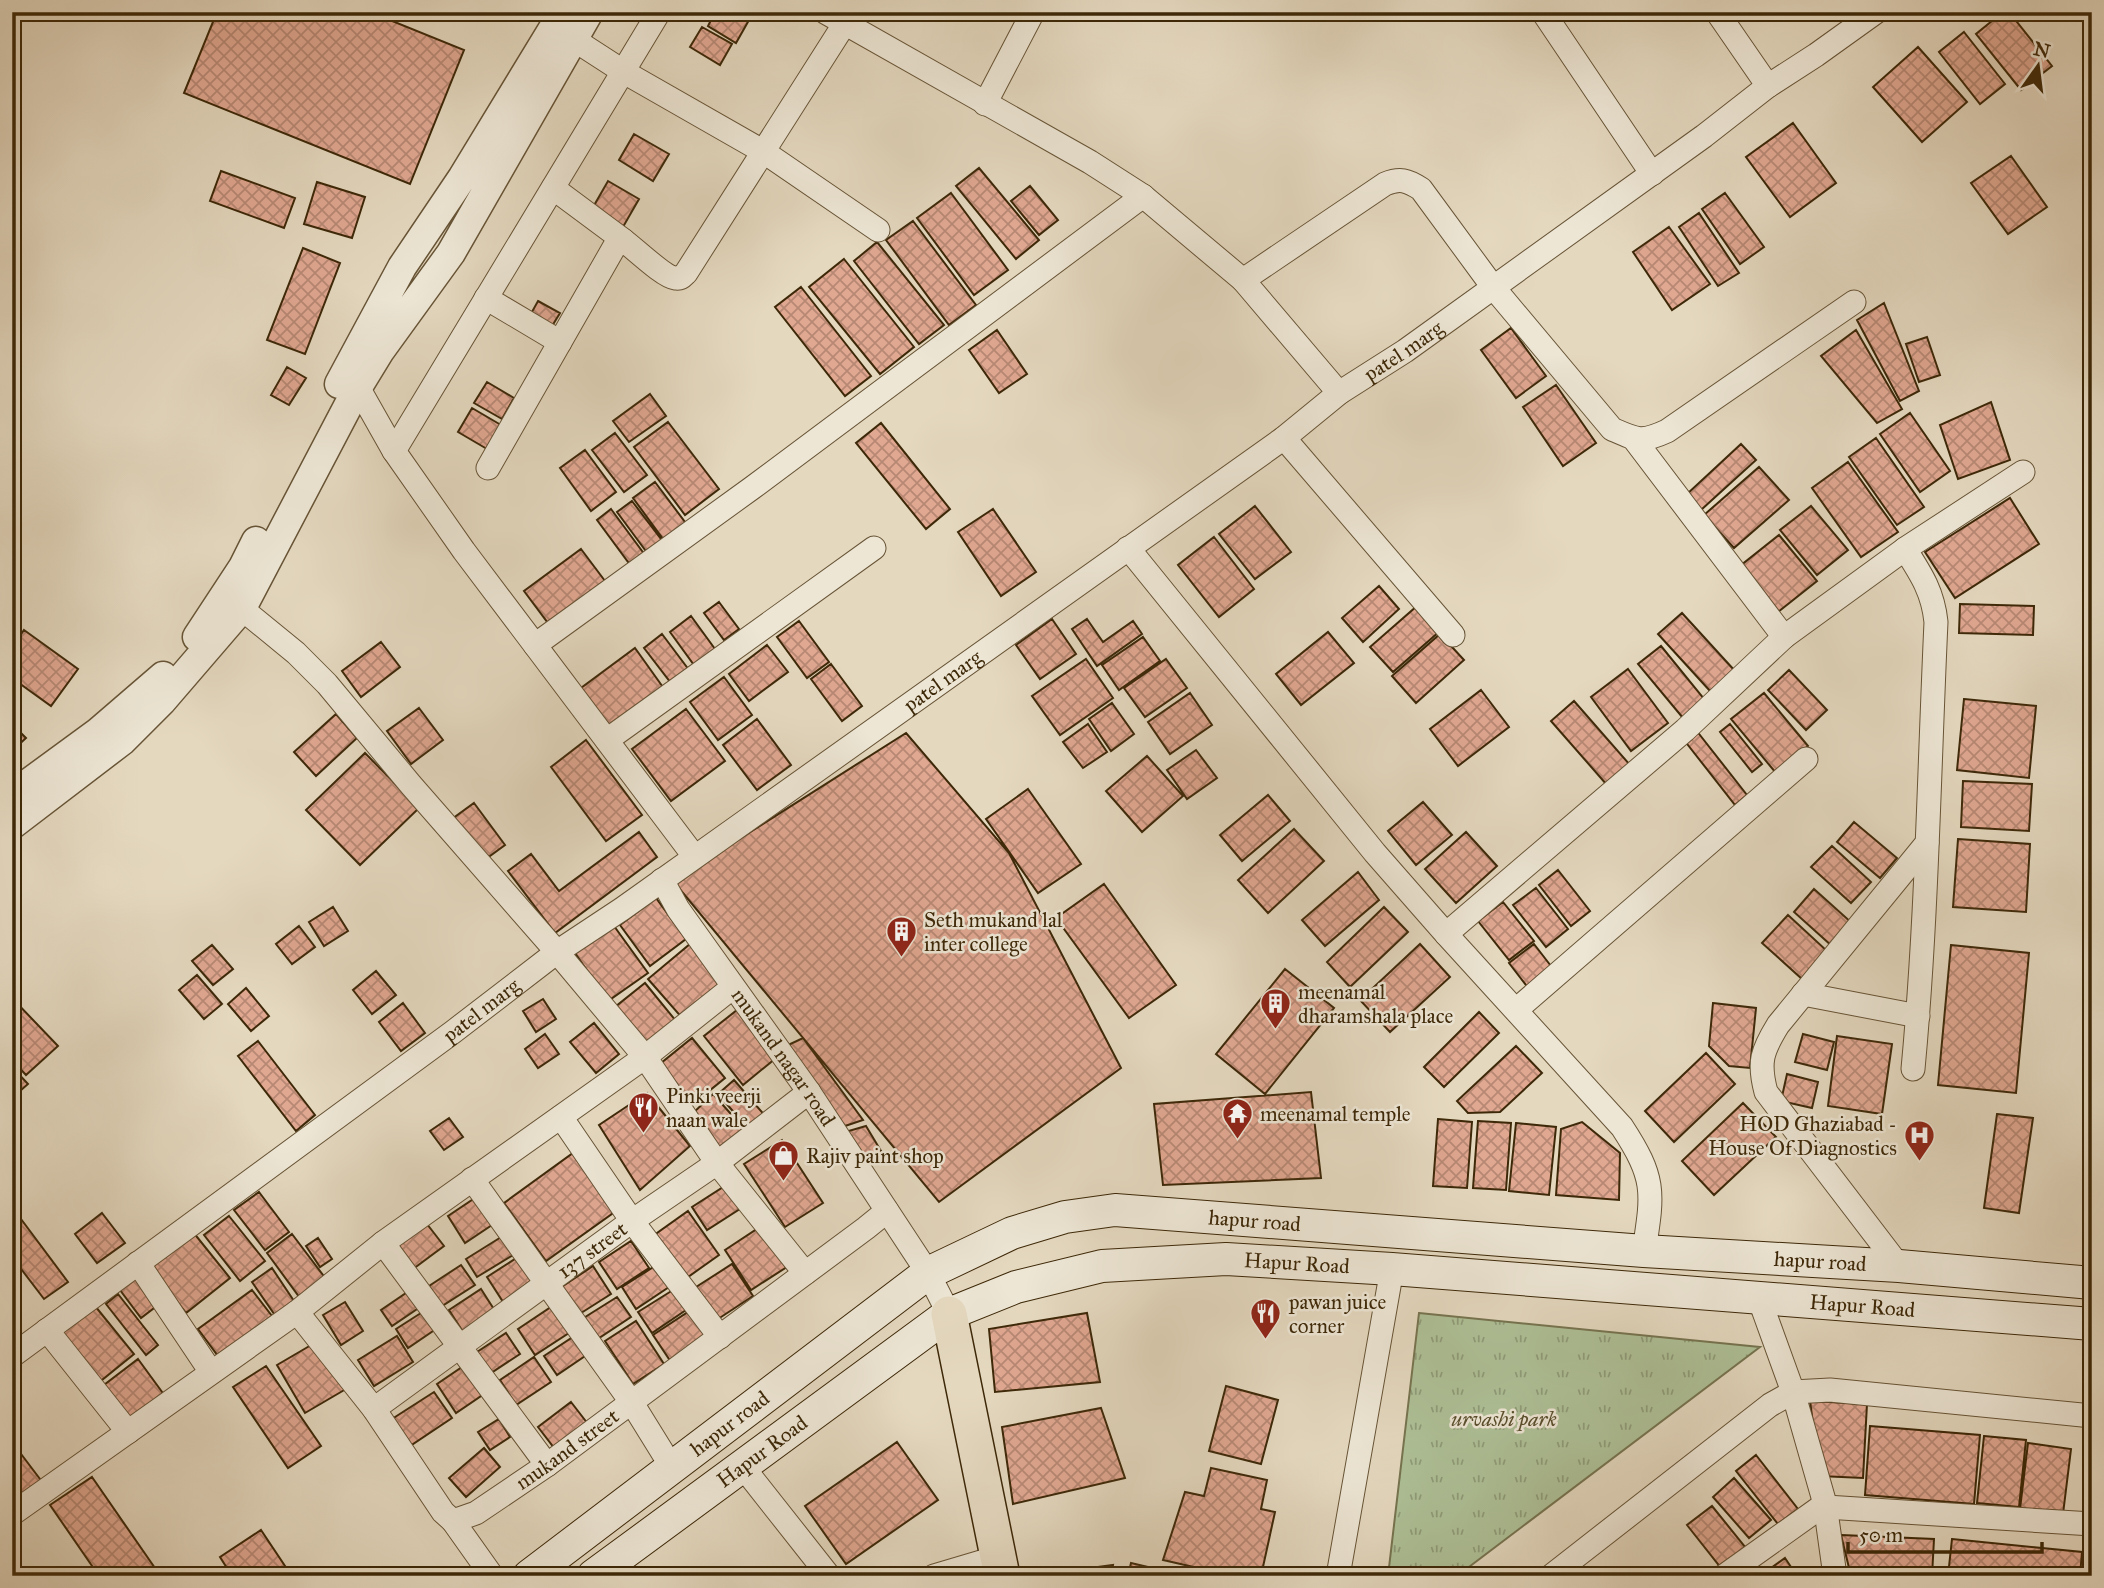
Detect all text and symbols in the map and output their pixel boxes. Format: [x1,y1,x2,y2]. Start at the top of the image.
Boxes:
north arrow [2002,32,2072,102]
text: N [2031,37,2053,63]
street label: patel marg [1358,315,1448,387]
street label: patel marg [898,644,987,718]
place label: Seth mukand lal inter college [924,907,1063,957]
building icon: Seth mukand lal inter college [884,915,918,959]
street label: patel marg [437,972,525,1049]
place label: meenamal dharamshala place [1298,979,1454,1029]
street label: mukand nagar road [726,983,841,1132]
building icon: meenamal dharamshala place [1258,987,1292,1031]
place label: Pinki veerji naan wale [666,1083,762,1133]
restaurant icon: Pinki veerji naan wale [626,1091,660,1135]
temple icon: meenamal temple [1220,1097,1254,1141]
place label: meenamal temple [1260,1101,1411,1127]
place label: HOD Ghaziabad - House Of Diagnostics [1708,1111,1897,1161]
hospital icon: HOD Ghaziabad - House Of Diagnostics [1903,1119,1937,1163]
shop icon: Rajiv paint shop [766,1139,800,1183]
place label: Rajiv paint shop [806,1143,944,1169]
street label: hapur road [1208,1204,1302,1237]
street label: 137 street [552,1216,633,1284]
street label: hapur road [1773,1246,1868,1277]
street label: Hapur Road [1243,1247,1351,1279]
place label: pawan juice corner [1288,1289,1387,1339]
street label: Hapur Road [1808,1289,1917,1323]
restaurant icon: pawan juice corner [1249,1297,1283,1341]
street label: hapur road [685,1385,775,1462]
street label: mukand street [511,1403,625,1495]
park label: urvashi park [1451,1406,1557,1432]
street label: Hapur Road [712,1409,813,1493]
scale bar [1848,1511,2043,1555]
text: 50 m [1859,1522,1904,1548]

